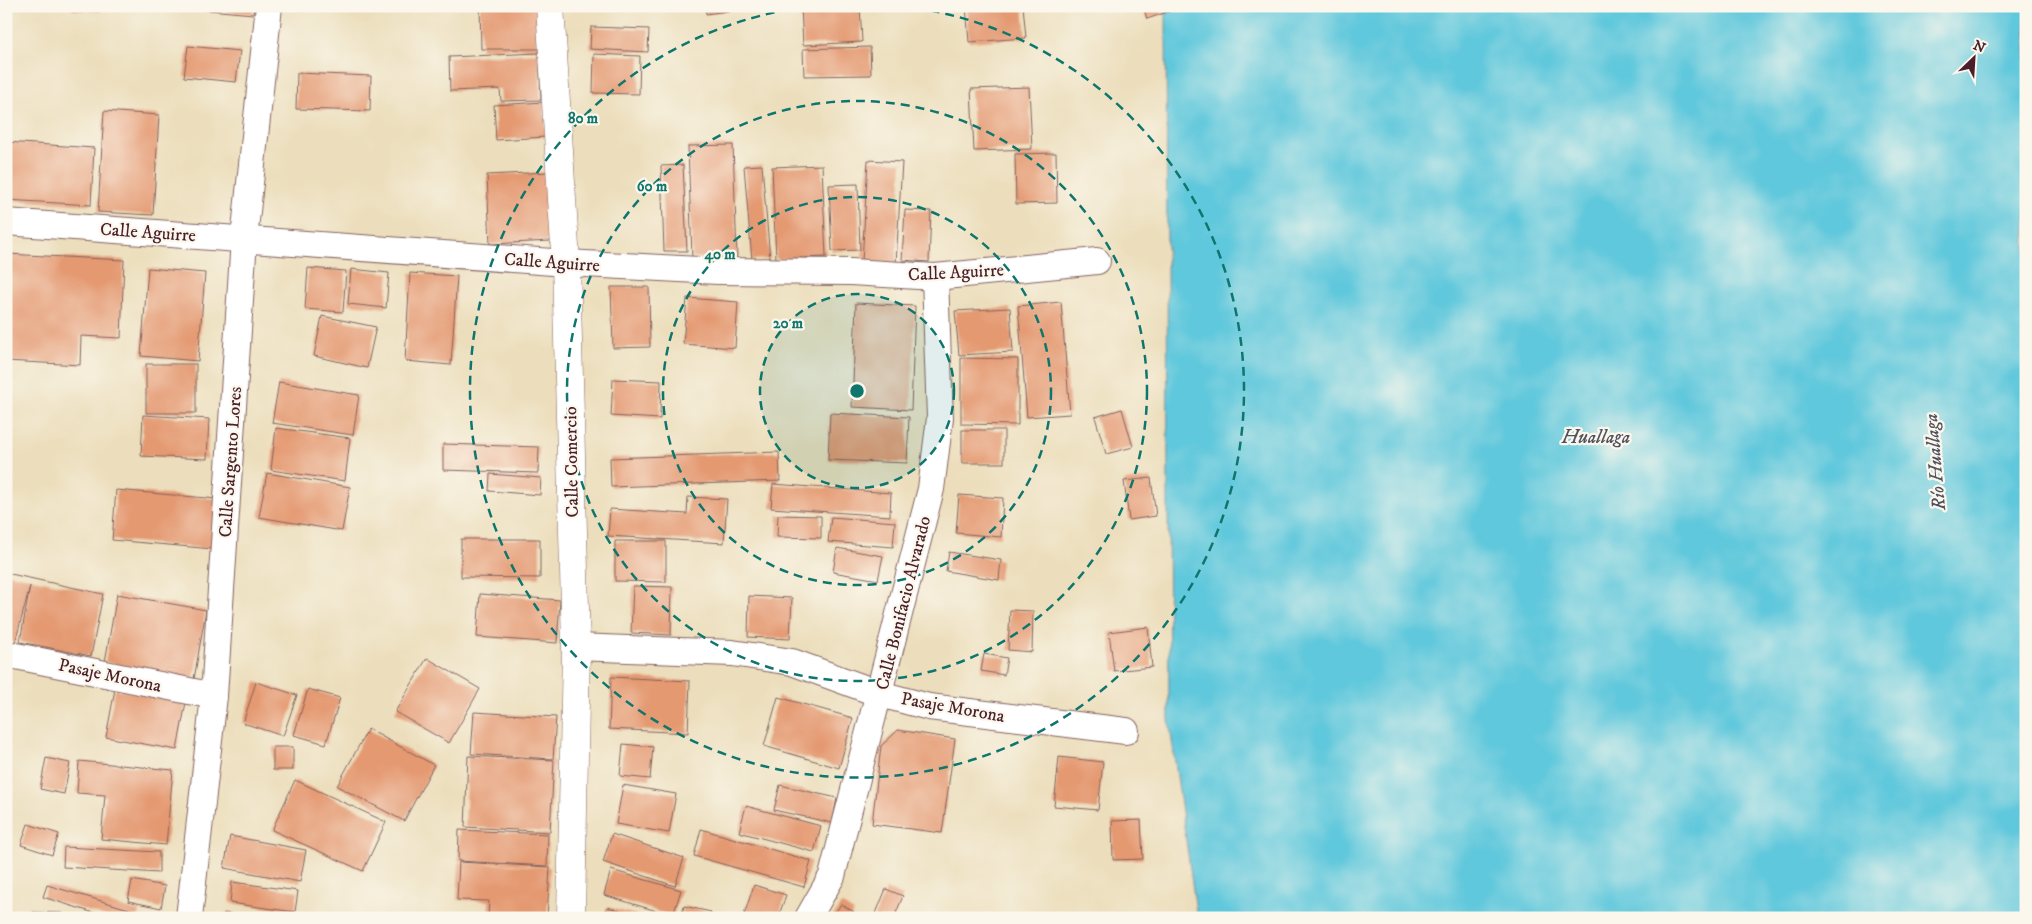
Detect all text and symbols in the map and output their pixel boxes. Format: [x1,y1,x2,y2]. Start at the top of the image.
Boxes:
north arrow [1950,32,2000,82]
text: N [1970,37,1989,58]
text: 80 m [568,109,599,128]
text: 60 m [637,177,668,196]
street label: Calle Aguirre [99,219,197,247]
text: 40 m [703,245,736,264]
street label: Calle Aguirre [503,249,601,277]
street label: Calle Aguirre [907,259,1005,286]
text: 20 m [773,314,804,333]
centre of rings [848,382,866,400]
street label: Calle Sargento Lores [215,386,247,538]
street label: Calle Comercio [560,406,584,518]
water label: Río Huallaga [1920,413,1951,512]
water label: Huallaga [1561,426,1630,449]
street label: Calle Bonifacio Alvarado [872,514,936,693]
street label: Pasaje Morona [56,654,164,698]
street label: Pasaje Morona [899,688,1007,728]

